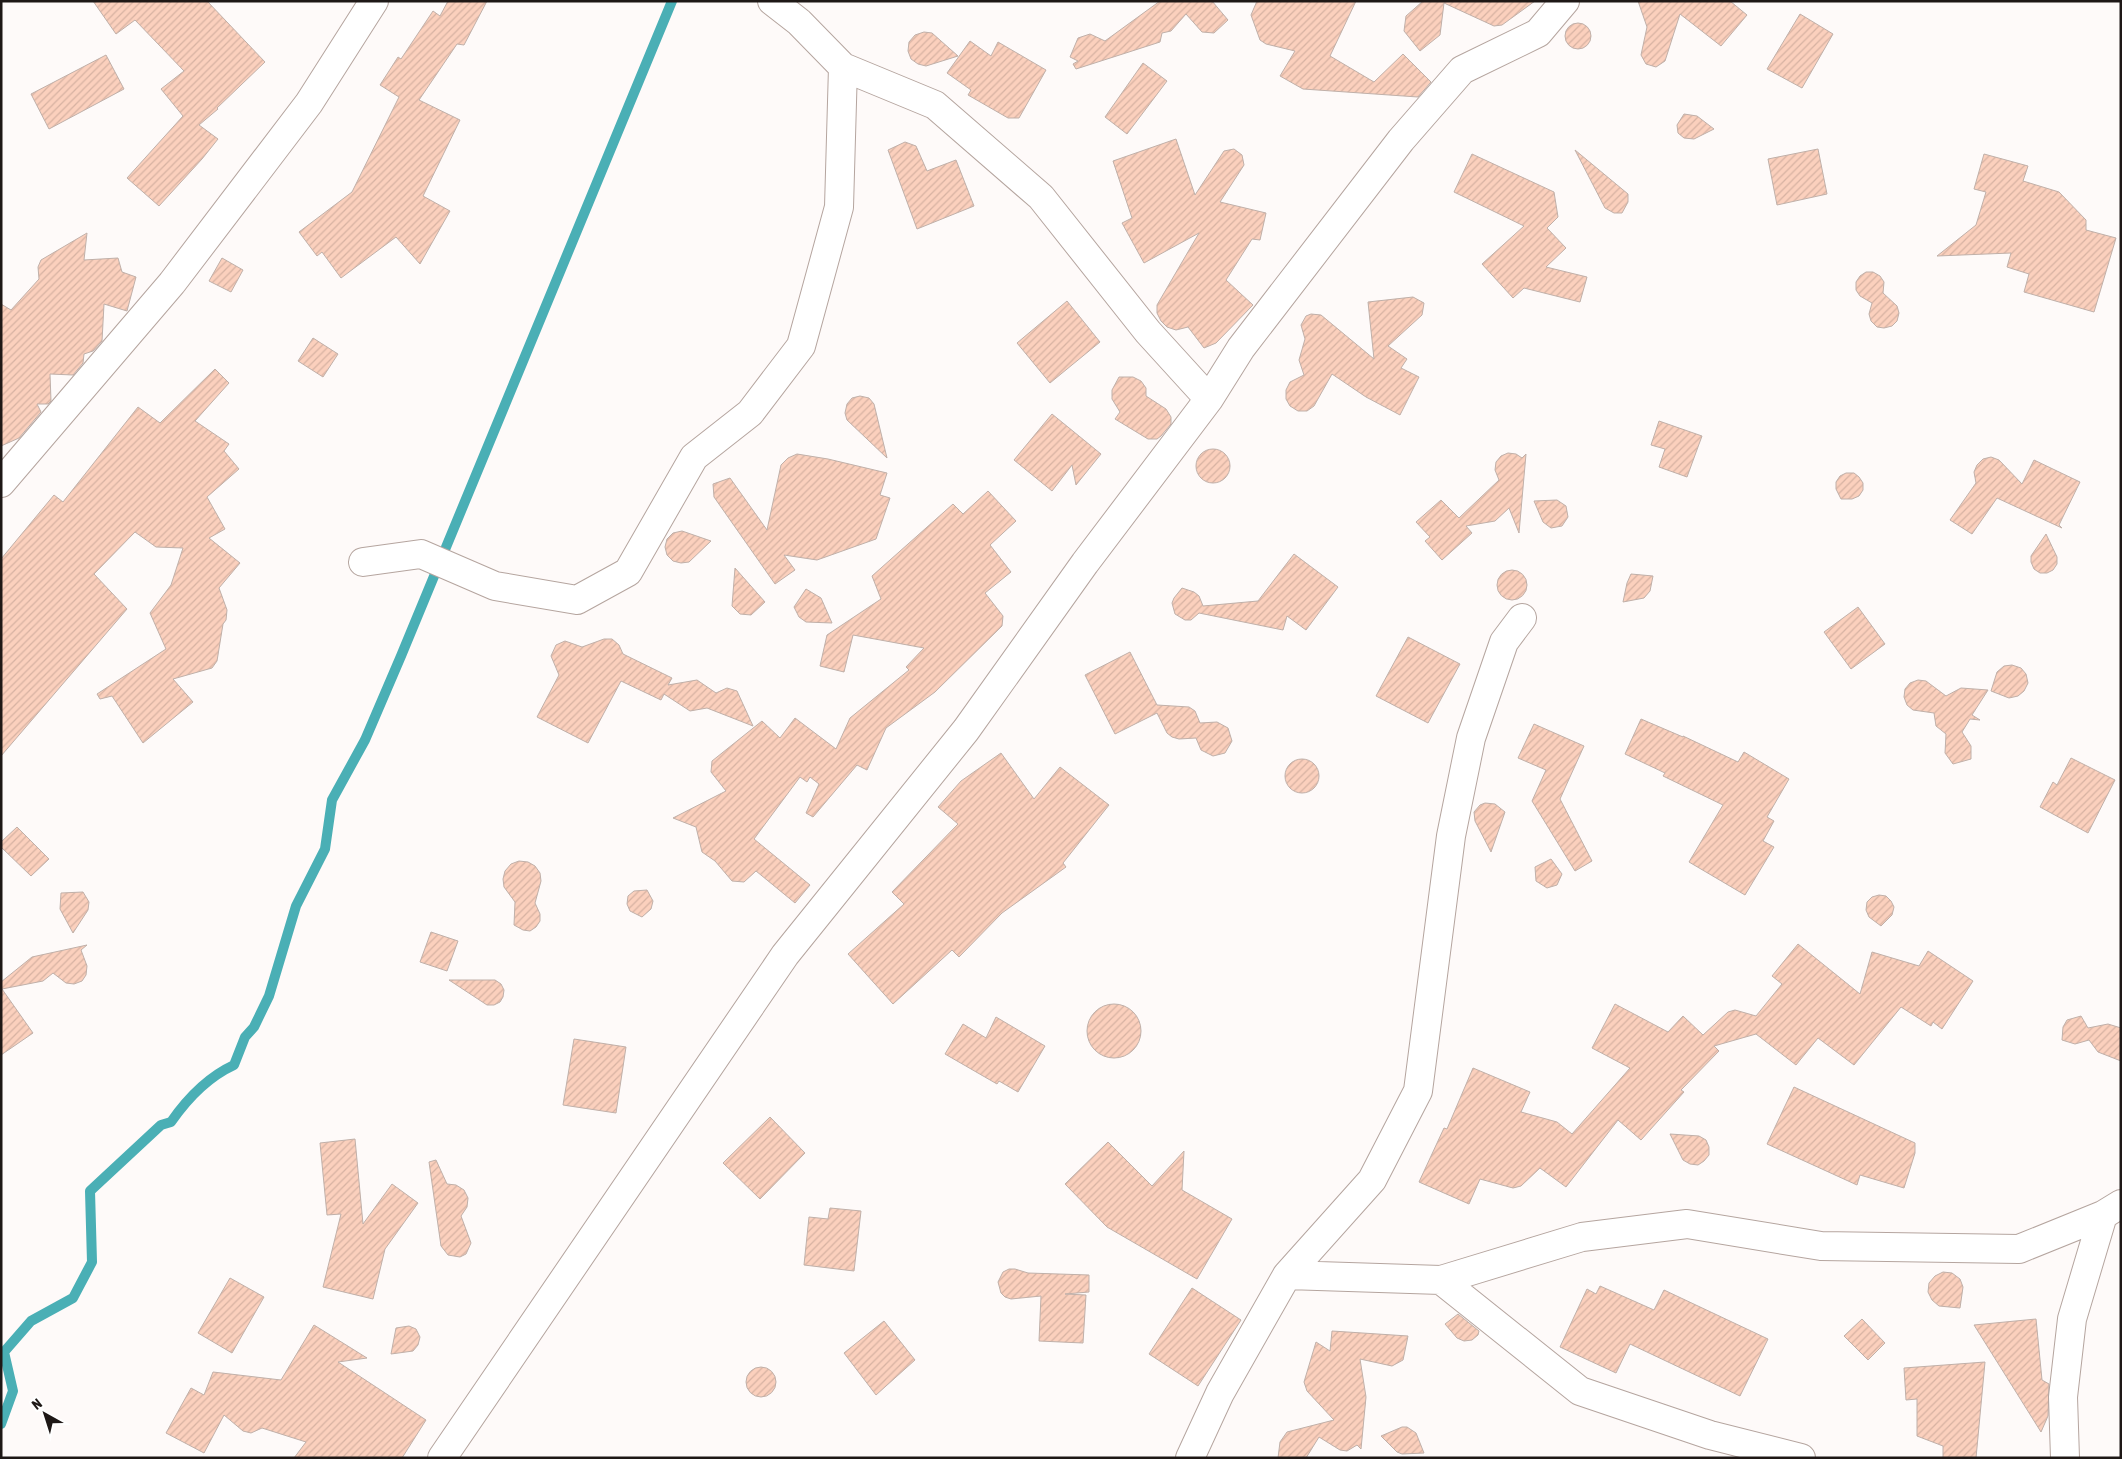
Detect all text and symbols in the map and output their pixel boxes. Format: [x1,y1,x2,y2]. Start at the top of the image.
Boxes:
north arrow [20,1389,70,1439]
text: N [29,1395,45,1413]

